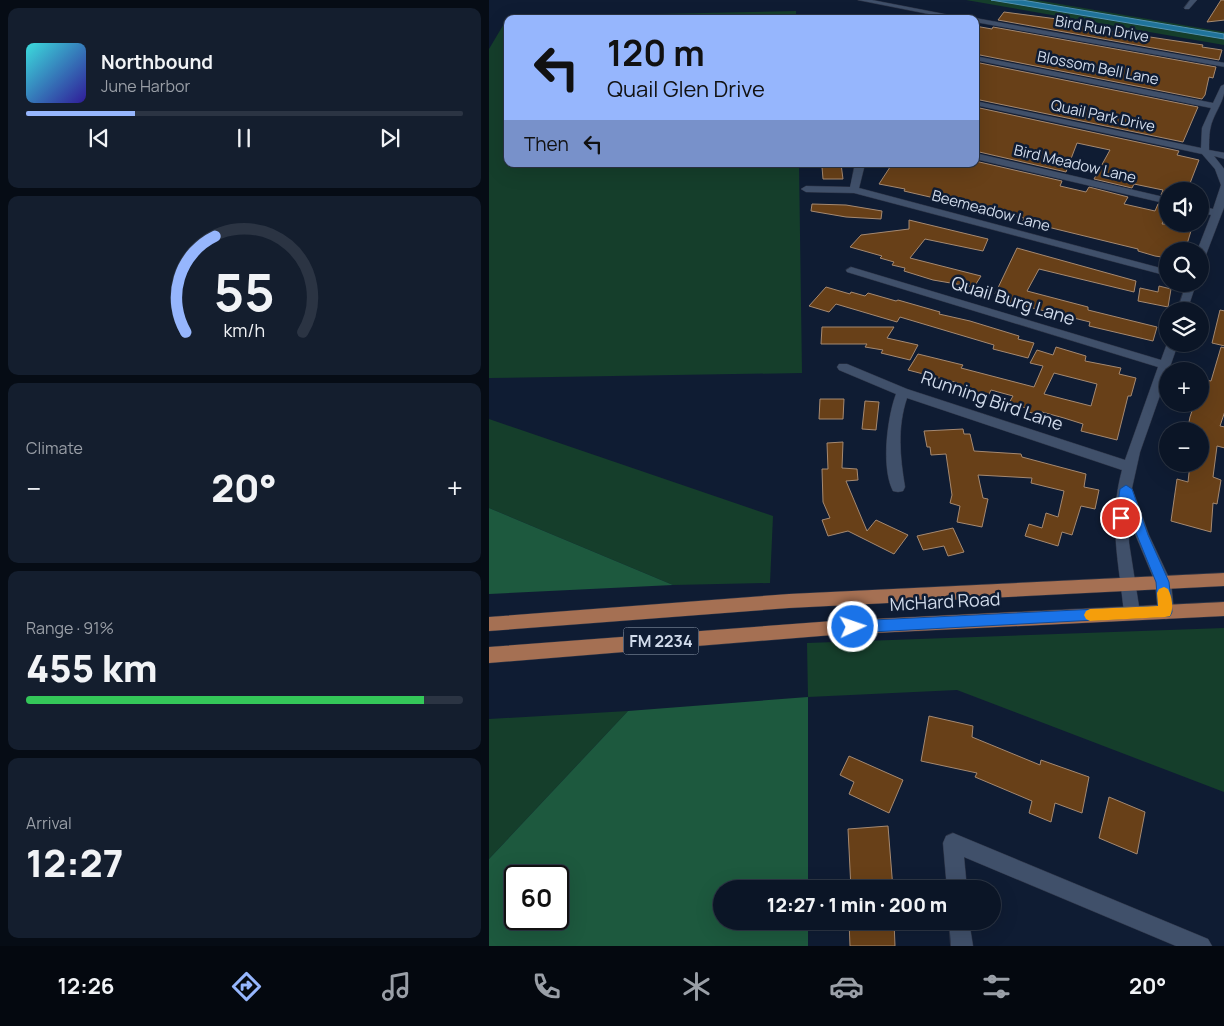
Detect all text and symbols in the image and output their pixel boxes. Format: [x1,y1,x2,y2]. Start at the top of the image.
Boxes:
street label: Bird Run Drive [1053,10,1151,47]
text: 120 m [607,29,705,77]
icon: left [524,35,589,100]
street label: Blossom Bell Lane [1036,45,1161,90]
text: Northbound [101,49,213,75]
text: Quail Glen Drive [607,74,765,104]
text: June Harbor [101,75,190,97]
street label: Quail Park Drive [1049,94,1157,137]
icon: previous [85,124,113,152]
icon: pause [230,124,258,152]
icon: next [376,124,404,152]
icon: left [579,130,607,158]
text: Then [524,131,569,157]
street label: Bird Meadow Lane [1012,139,1139,188]
map controls [1159,182,1209,472]
button: sound [1159,182,1209,232]
street label: Beemeadow Lane [930,185,1053,236]
button: search [1159,242,1209,292]
text: 55 [214,256,275,327]
street label: Quail Burg Lane [948,270,1078,330]
button: layers [1159,302,1209,352]
text: km/h [224,318,265,342]
button: + [1159,362,1209,412]
street label: Running Bird Lane [918,364,1067,436]
button: − [1159,422,1209,472]
text: Climate [26,437,83,459]
text: 20° [211,461,277,513]
text: − [26,469,41,507]
text: + [447,469,463,507]
pin [1100,497,1142,539]
icon: arrive [1107,504,1135,532]
street label: McHard Road [889,586,1001,616]
position arrow [826,600,878,652]
text: Range · 91% [26,617,114,639]
road number: FM 2234 [623,627,699,654]
text: 455 km [26,641,158,693]
text: Arrival [26,812,72,834]
text: 12:27 [26,836,123,888]
speed limit sign: 60 [504,865,569,930]
text: 12:27 · 1 min · 200 m [767,892,947,918]
icon: directions [229,969,264,1004]
icon: music [379,969,414,1004]
icon: phone [529,969,564,1004]
icon: climate [679,969,714,1004]
icon: car [829,969,864,1004]
icon: filters [979,969,1014,1004]
text: 12:26 [57,971,115,1001]
text: 20° [1129,971,1166,1001]

